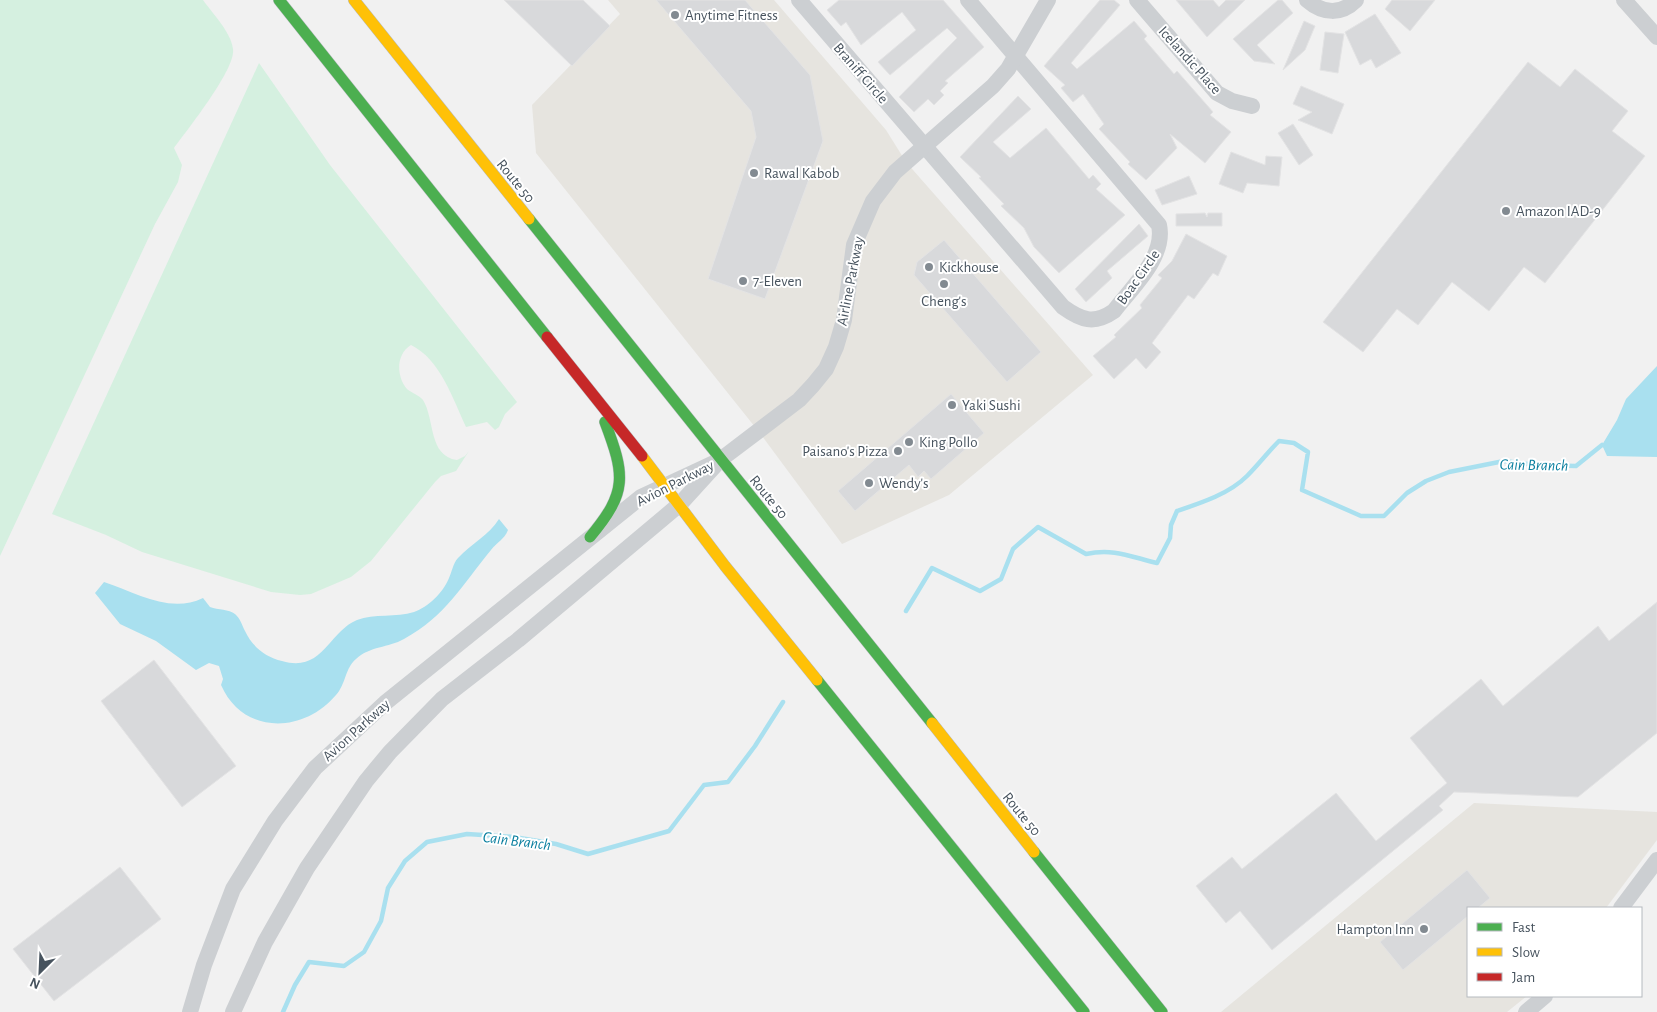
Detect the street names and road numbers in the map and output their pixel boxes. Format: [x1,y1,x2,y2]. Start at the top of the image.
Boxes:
street label: Icelandic Place [1155,24,1224,97]
street label: Braniff Circle [830,40,891,107]
street label: Route 50 [494,157,538,206]
street label: Airline Parkway [834,235,867,327]
street label: Boac Circle [1114,247,1163,307]
street label: Avion Parkway [634,457,717,509]
street label: Route 50 [747,473,791,522]
street label: Avion Parkway [320,696,393,764]
street label: Route 50 [1000,790,1044,839]

